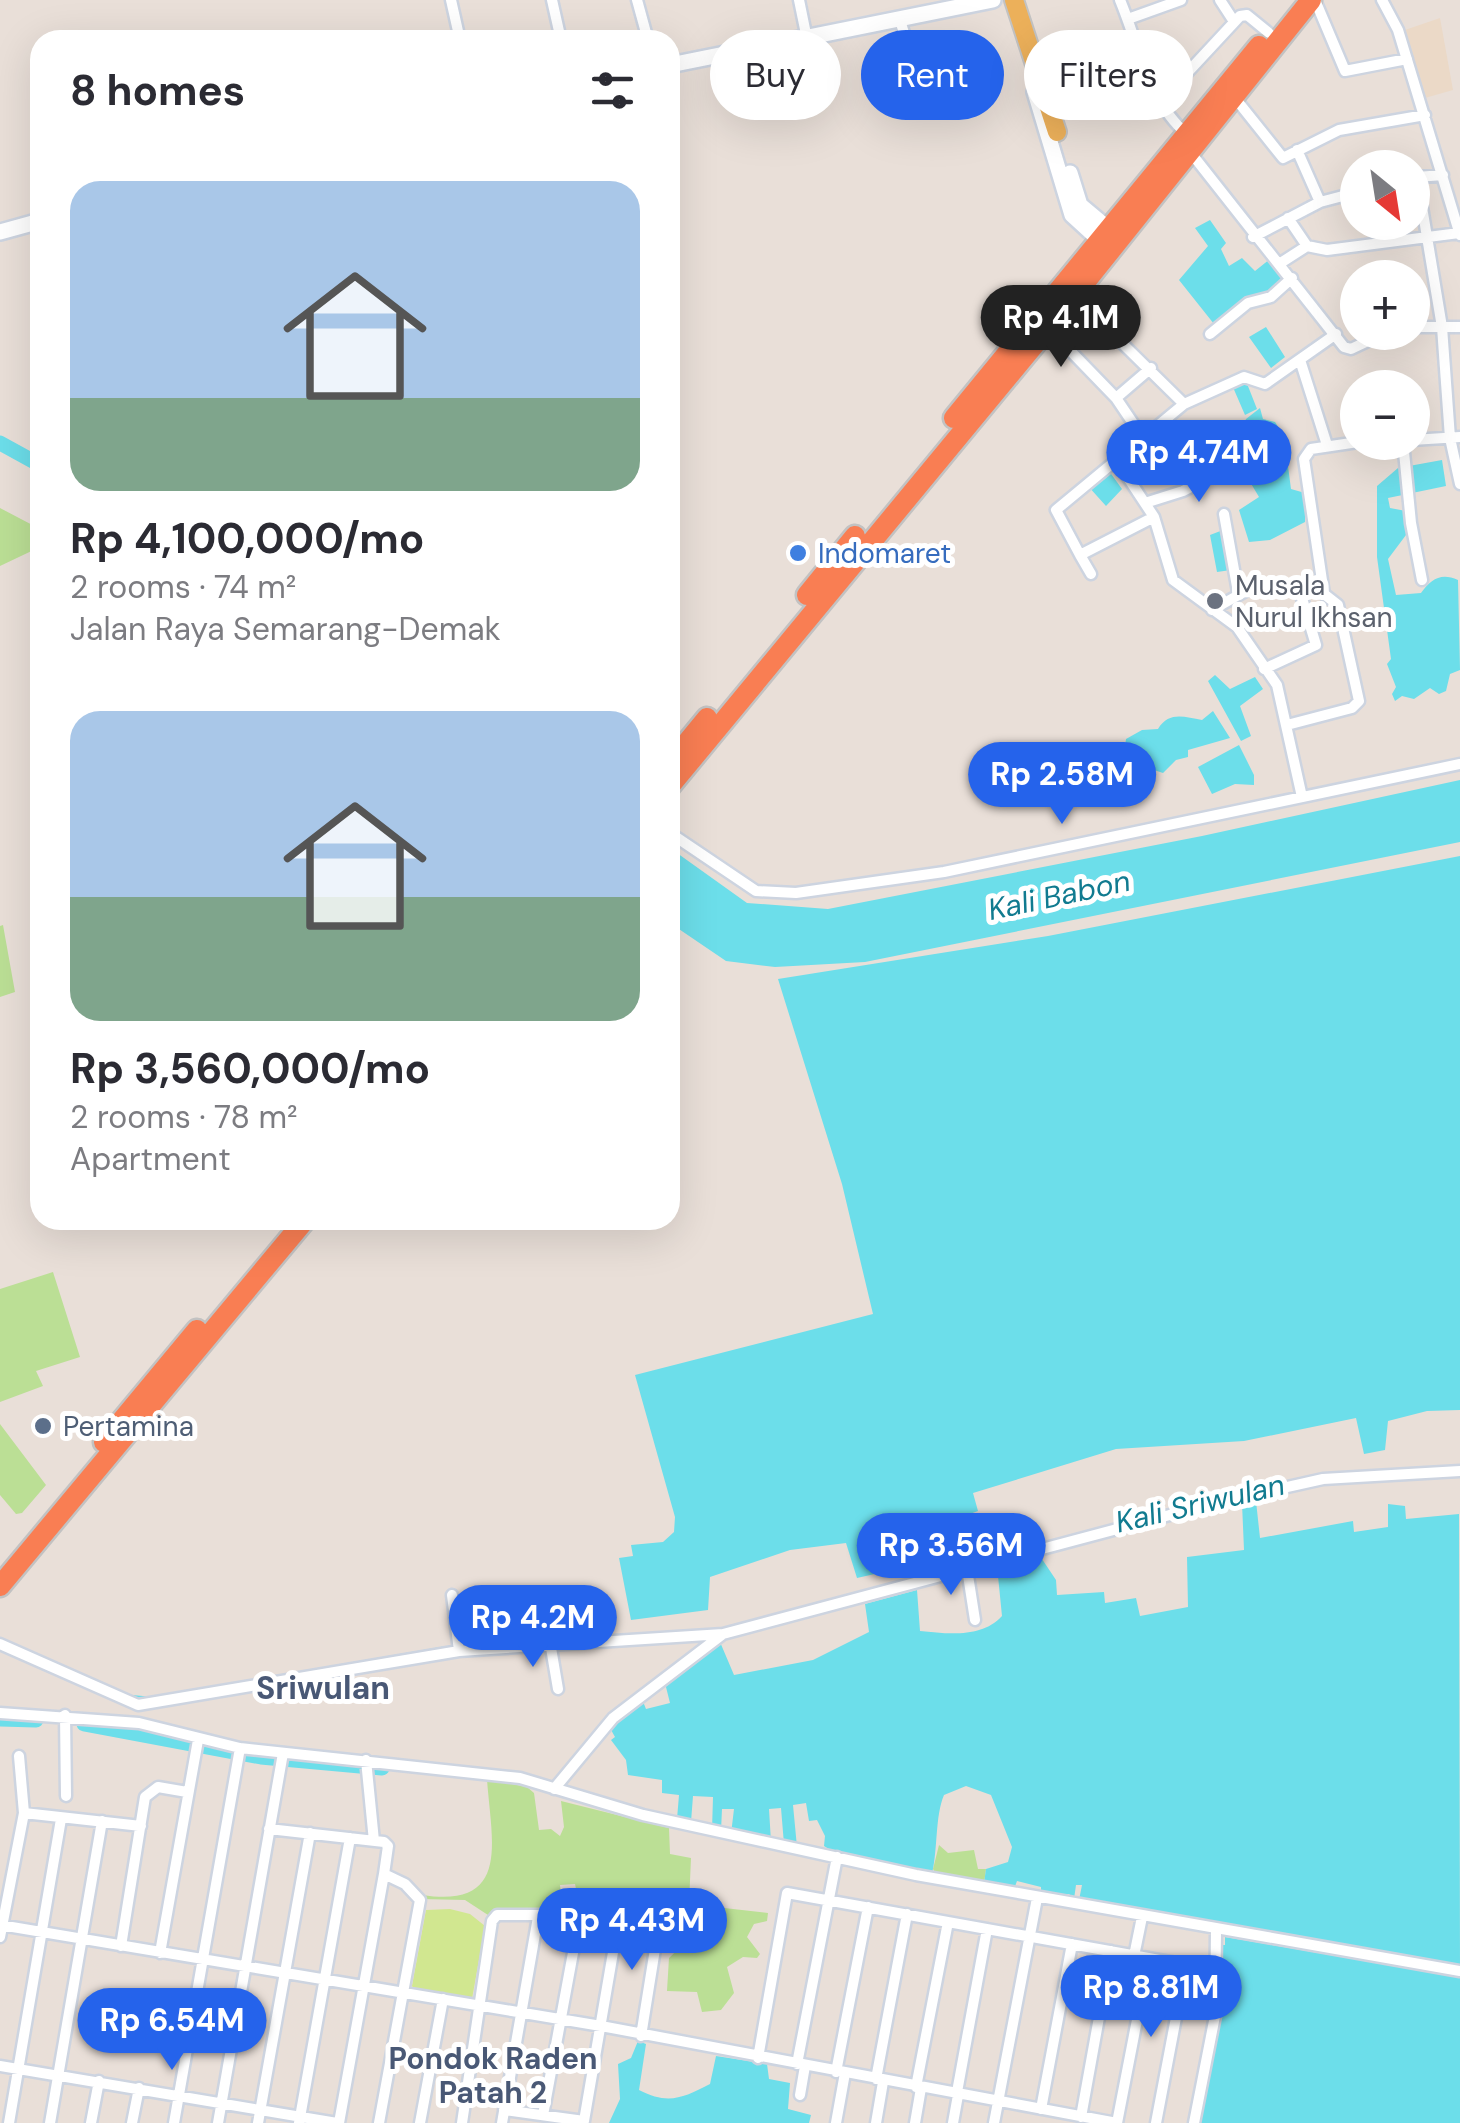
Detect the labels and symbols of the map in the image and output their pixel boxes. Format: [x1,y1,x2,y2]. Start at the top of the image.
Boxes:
north arrow [1340,150,1430,240]
pin: Rp 4.1M [969,285,1153,370]
pin: Rp 4.74M [1096,420,1302,505]
place label: Indomaret [818,535,951,572]
marker: Indomaret [787,542,809,564]
place label: Musala Nurul Ikhsan [1235,567,1393,636]
marker: Musala Nurul Ikhsan [1204,590,1226,612]
pin: Rp 2.58M [959,742,1165,827]
water label: Kali Babon [984,861,1134,929]
place label: Pertamina [63,1408,194,1445]
marker: Pertamina [32,1415,54,1437]
water label: Kali Sriwulan [1112,1465,1288,1541]
pin: Rp 3.56M [848,1513,1054,1598]
pin: Rp 4.2M [441,1585,625,1670]
district label: Sriwulan [256,1667,390,1709]
pin: Rp 4.43M [529,1888,735,1973]
pin: Rp 8.81M [1048,1955,1254,2040]
pin: Rp 6.54M [69,1988,275,2073]
district label: Pondok Raden Patah 2 [389,2039,597,2112]

